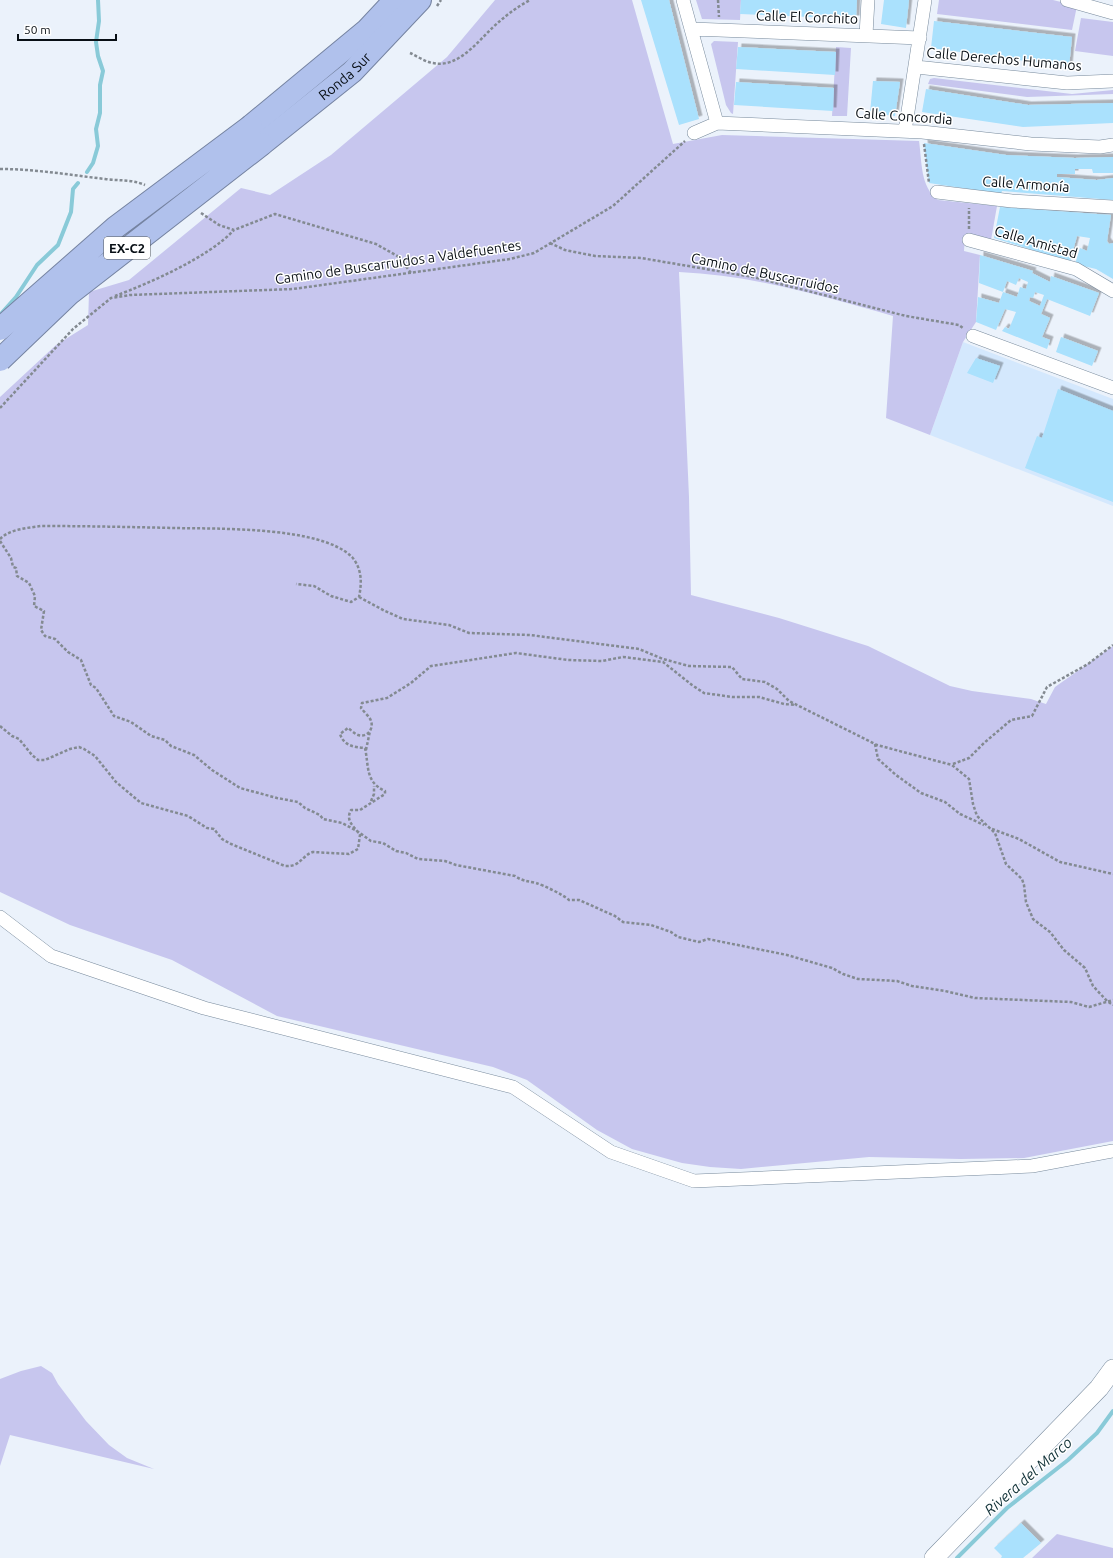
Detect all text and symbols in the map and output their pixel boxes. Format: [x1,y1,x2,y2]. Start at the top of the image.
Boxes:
street label: Calle El Corchito [756,7,858,27]
scale bar [18,16,116,42]
text: 50 m [24,23,51,36]
street label: Calle Derechos Humanos [926,44,1082,74]
street label: Ronda Sur [315,49,375,103]
street label: Calle Concordia [855,105,953,127]
street label: Calle Armonía [982,173,1070,195]
street label: Calle Amistad [993,223,1079,261]
road number: EX-C2 [104,237,150,259]
street label: Camino de Buscarruidos a Valdefuentes [274,237,522,287]
street label: Camino de Buscarruidos [690,249,840,297]
water label: Rivera del Marco [981,1434,1075,1518]

